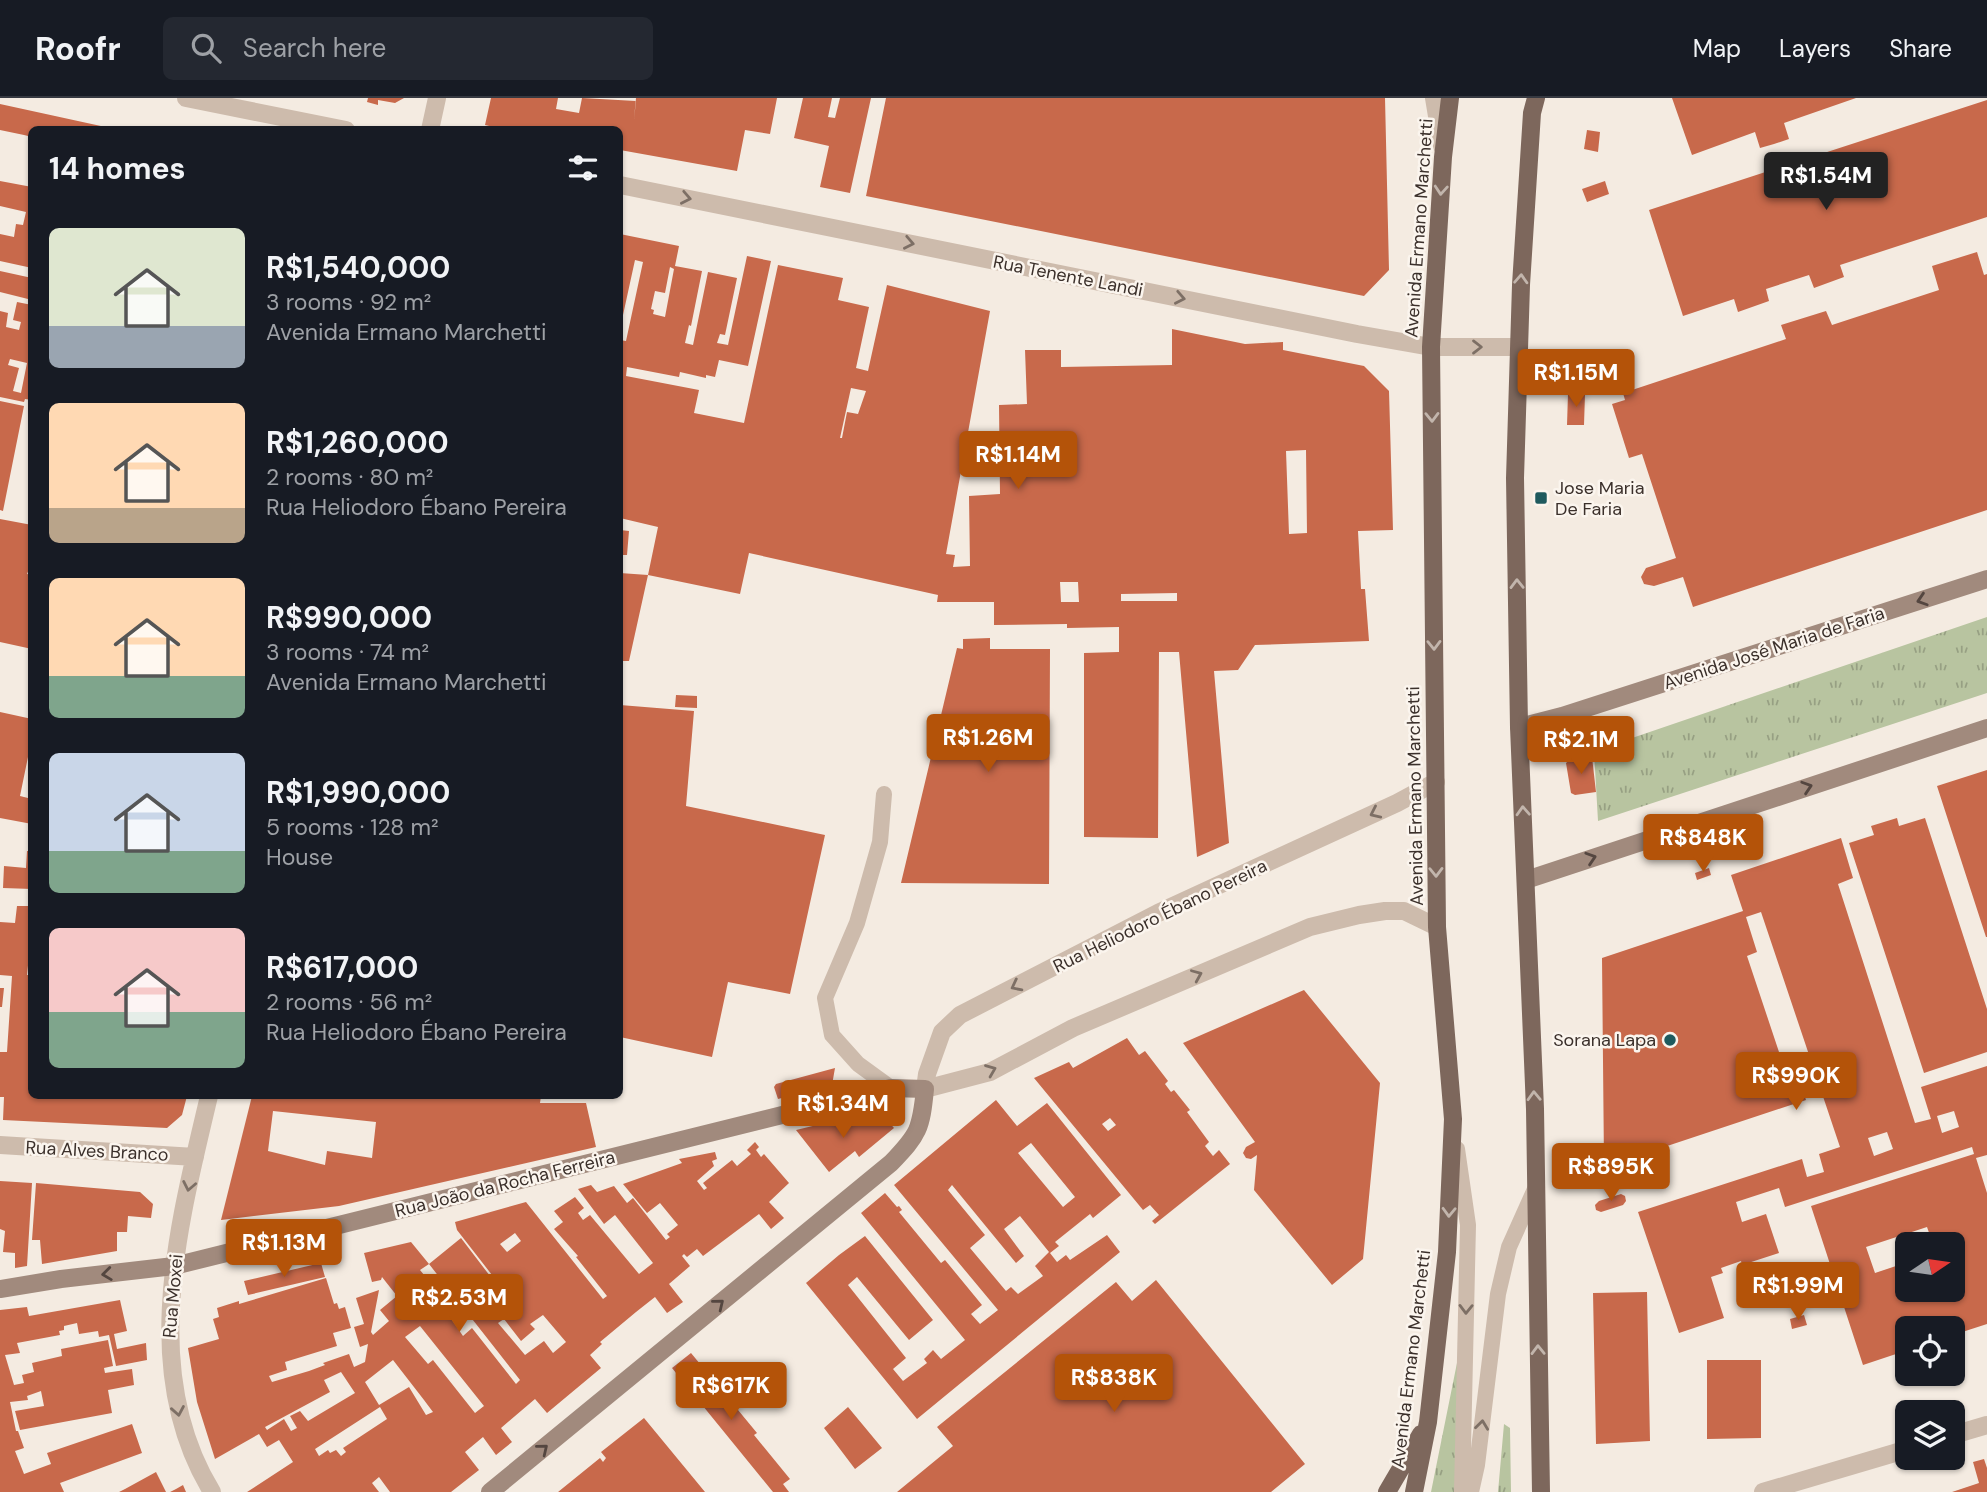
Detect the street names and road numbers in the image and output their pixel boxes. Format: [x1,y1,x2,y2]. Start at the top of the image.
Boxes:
street label: Avenida Ermano Marchetti [1399,118,1439,338]
street label: Rua Tenente Landi [991,250,1145,302]
street label: Avenida José Maria de Faria [1660,601,1888,695]
street label: Avenida Ermano Marchetti [1401,686,1429,906]
street label: Rua Heliodoro Ébano Pereira [1049,854,1271,978]
street label: Rua Alves Branco [25,1135,169,1167]
street label: Rua João da Rocha Ferreira [392,1145,618,1223]
street label: Avenida Ermano Marchetti [1386,1249,1436,1469]
street label: Rua Moxei [157,1253,189,1339]

